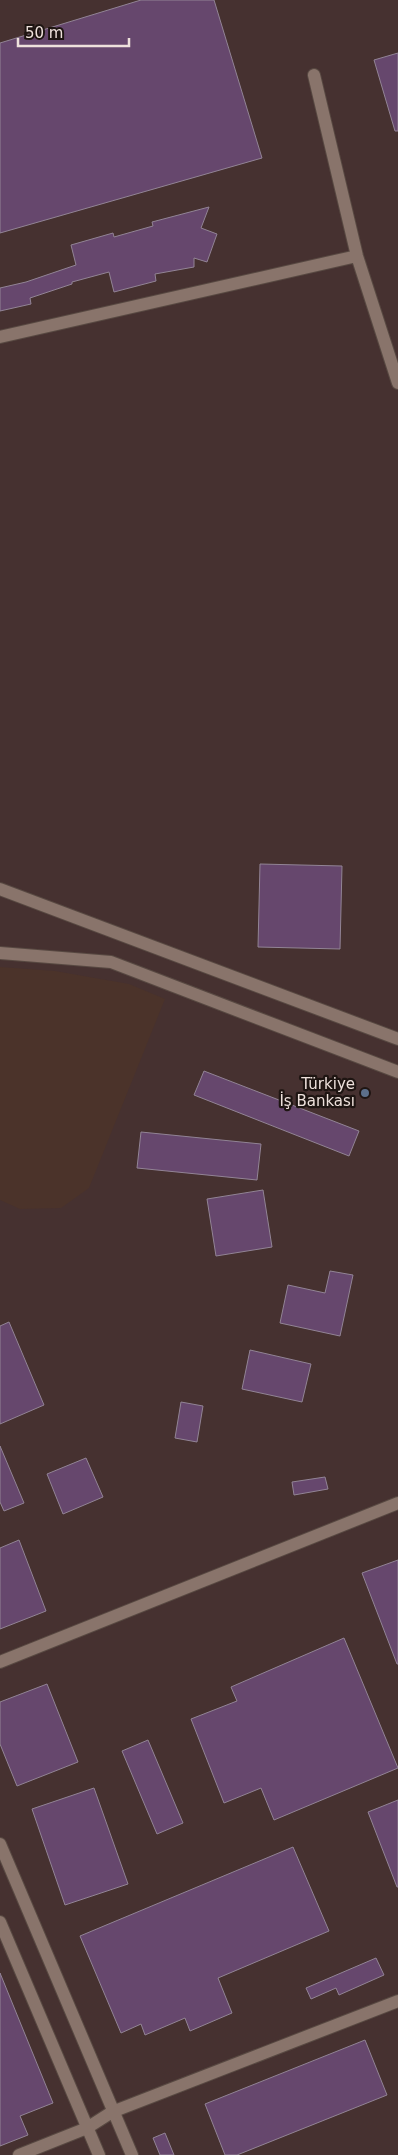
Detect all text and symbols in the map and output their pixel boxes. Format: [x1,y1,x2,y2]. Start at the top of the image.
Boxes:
scale bar [18,15,129,47]
text: 50 m [25,24,63,42]
place label: Türkiye İş Bankası [279,1075,355,1110]
marker: Türkiye İş Bankası [359,1087,371,1099]

